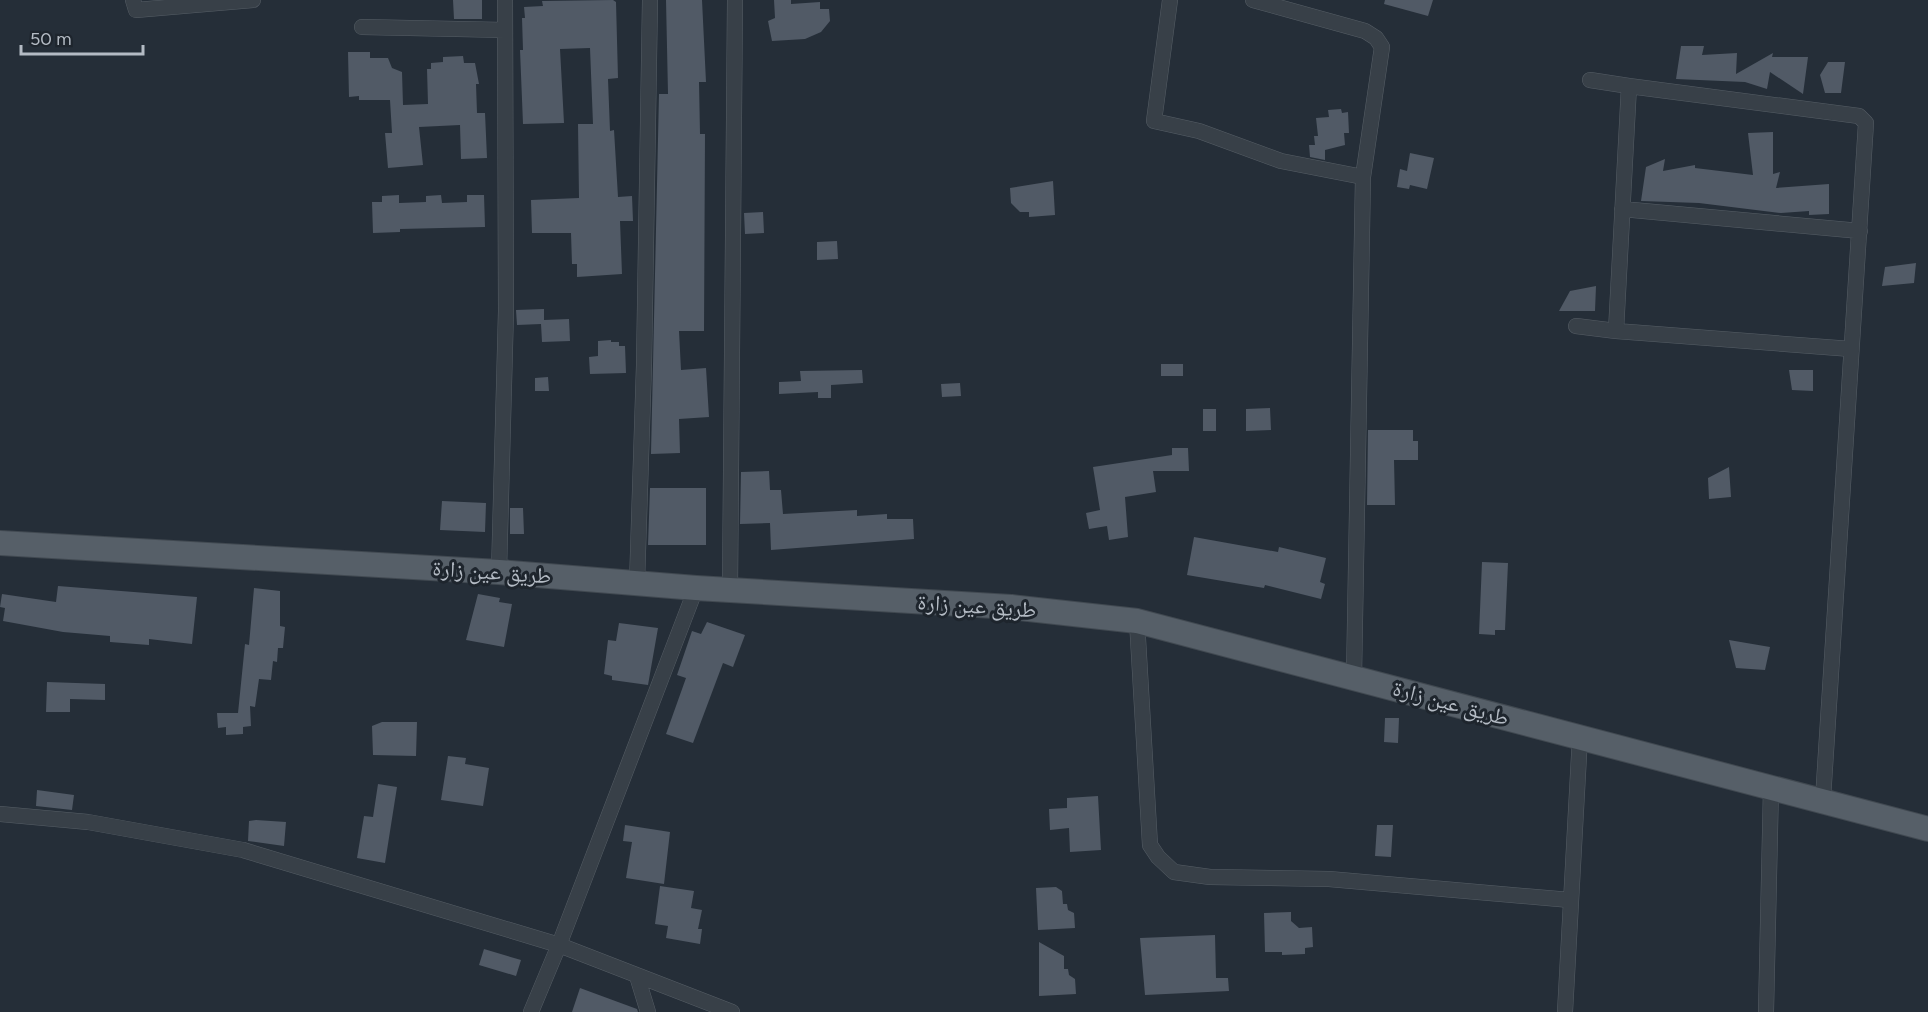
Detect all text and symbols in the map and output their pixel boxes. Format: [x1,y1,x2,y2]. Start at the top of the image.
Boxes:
scale bar [21,18,142,56]
text: 50 m [30,28,72,50]
street label: طريق عين زارة [432,554,552,590]
street label: طريق عين زارة [917,588,1037,624]
street label: طريق عين زارة [1390,675,1512,731]

